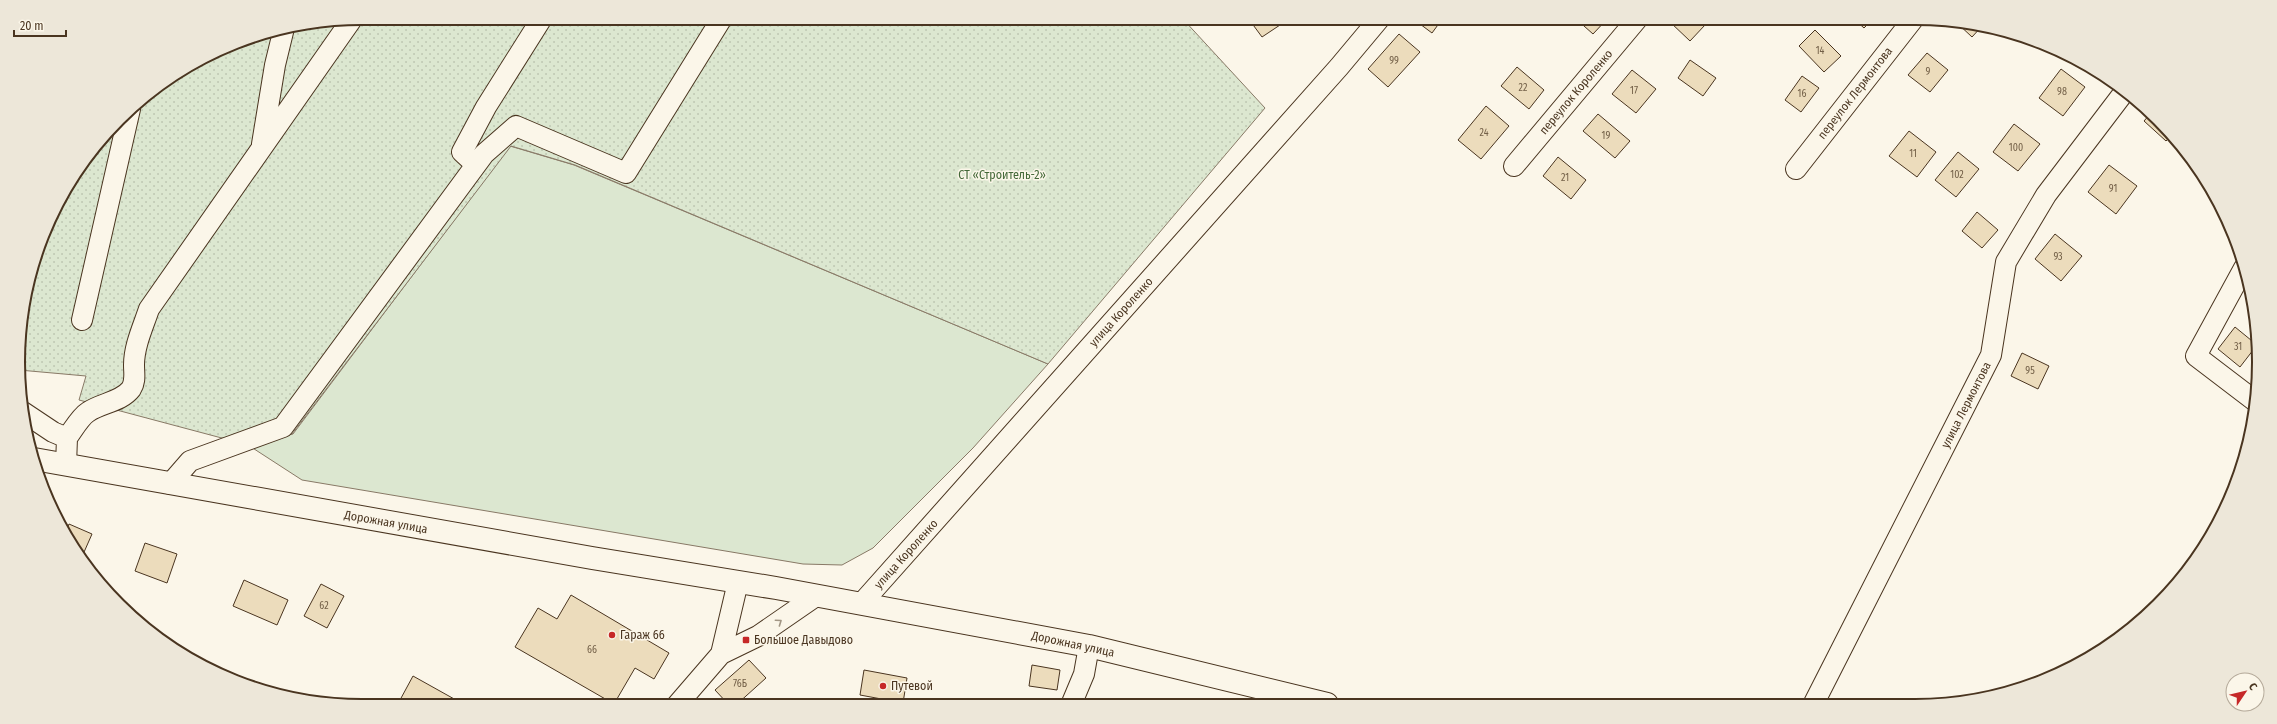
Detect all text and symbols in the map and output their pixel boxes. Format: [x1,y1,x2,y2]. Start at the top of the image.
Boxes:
scale bar [14,12,66,38]
text: 20 m [20,19,44,33]
street label: переулок Лермонтова [1815,44,1895,142]
house number: 14 [1816,45,1825,57]
street label: переулок Короленко [1537,47,1615,137]
house number: 99 [1389,55,1399,67]
house number: 9 [1926,66,1931,78]
house number: 22 [1519,82,1528,94]
house number: 17 [1630,85,1638,97]
house number: 98 [2057,86,2067,98]
house number: 16 [1798,88,1806,100]
house number: 24 [1479,127,1489,139]
house number: 19 [1602,130,1611,142]
house number: 100 [2009,142,2023,154]
house number: 11 [1909,148,1917,160]
park label: СТ «Строитель-2» [958,168,1046,182]
house number: 102 [1950,169,1964,181]
house number: 21 [1561,172,1569,184]
house number: 91 [2109,183,2117,195]
house number: 93 [2053,251,2063,263]
street label: улица Короленко [1086,274,1156,350]
house number: 31 [2234,341,2242,353]
street label: улица Лермонтова [1938,359,1994,450]
house number: 95 [2025,365,2035,377]
street label: Дорожная улица [342,508,429,536]
street label: улица Короленко [871,516,941,592]
house number: 62 [319,600,329,612]
one-way arrow [775,619,782,627]
place label: Гараж 66 [620,628,665,642]
street label: Дорожная улица [1029,628,1116,660]
marker: Гараж 66 [607,630,617,640]
place label: Большое Давыдово [754,633,853,647]
marker: Большое Давыдово [741,635,751,645]
house number: 66 [587,644,597,656]
north arrow [2225,672,2265,712]
house number: 76Б [733,678,747,690]
place label: Путевой [891,679,933,693]
text: С [2246,680,2260,693]
marker: Путевой [878,681,888,691]

